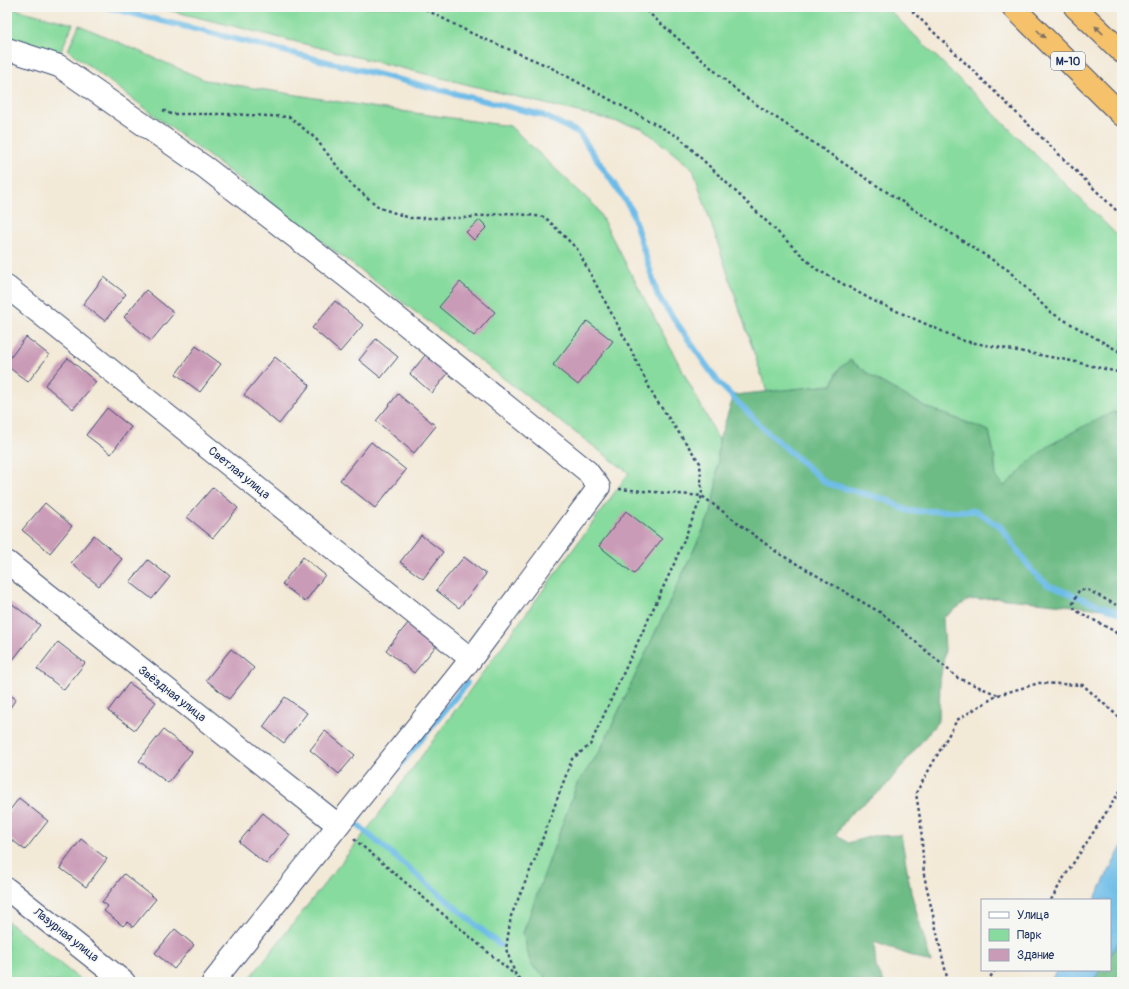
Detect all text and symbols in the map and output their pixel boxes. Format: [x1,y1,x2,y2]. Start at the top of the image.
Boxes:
one-way arrow [1094,25,1104,34]
one-way arrow [1036,30,1046,39]
road number: М-10 [1051,52,1085,70]
street label: Светлая улица [205,443,273,503]
street label: Звёздная улица [135,663,209,725]
legend [981,899,1111,971]
street label: Лазурная улица [29,904,102,966]
text: Улица [1017,908,1049,923]
text: Парк [1017,928,1042,943]
text: Здание [1017,948,1054,963]

